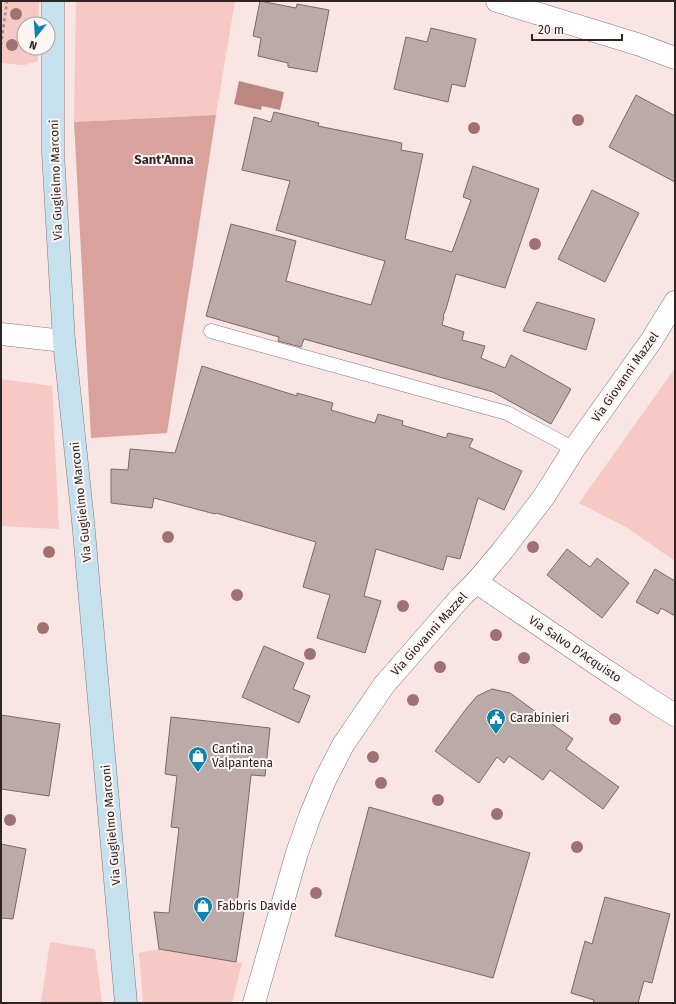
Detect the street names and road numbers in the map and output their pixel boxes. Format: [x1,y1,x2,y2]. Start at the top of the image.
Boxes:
street label: Via Guglielmo Marconi [47,119,65,241]
street label: Via Giovanni Mazzel [589,329,662,425]
street label: Via Guglielmo Marconi [68,441,94,563]
street label: Via Giovanni Mazzel [388,589,470,678]
street label: Via Salvo D'Acquisto [526,613,624,685]
street label: Via Guglielmo Marconi [99,764,123,886]

